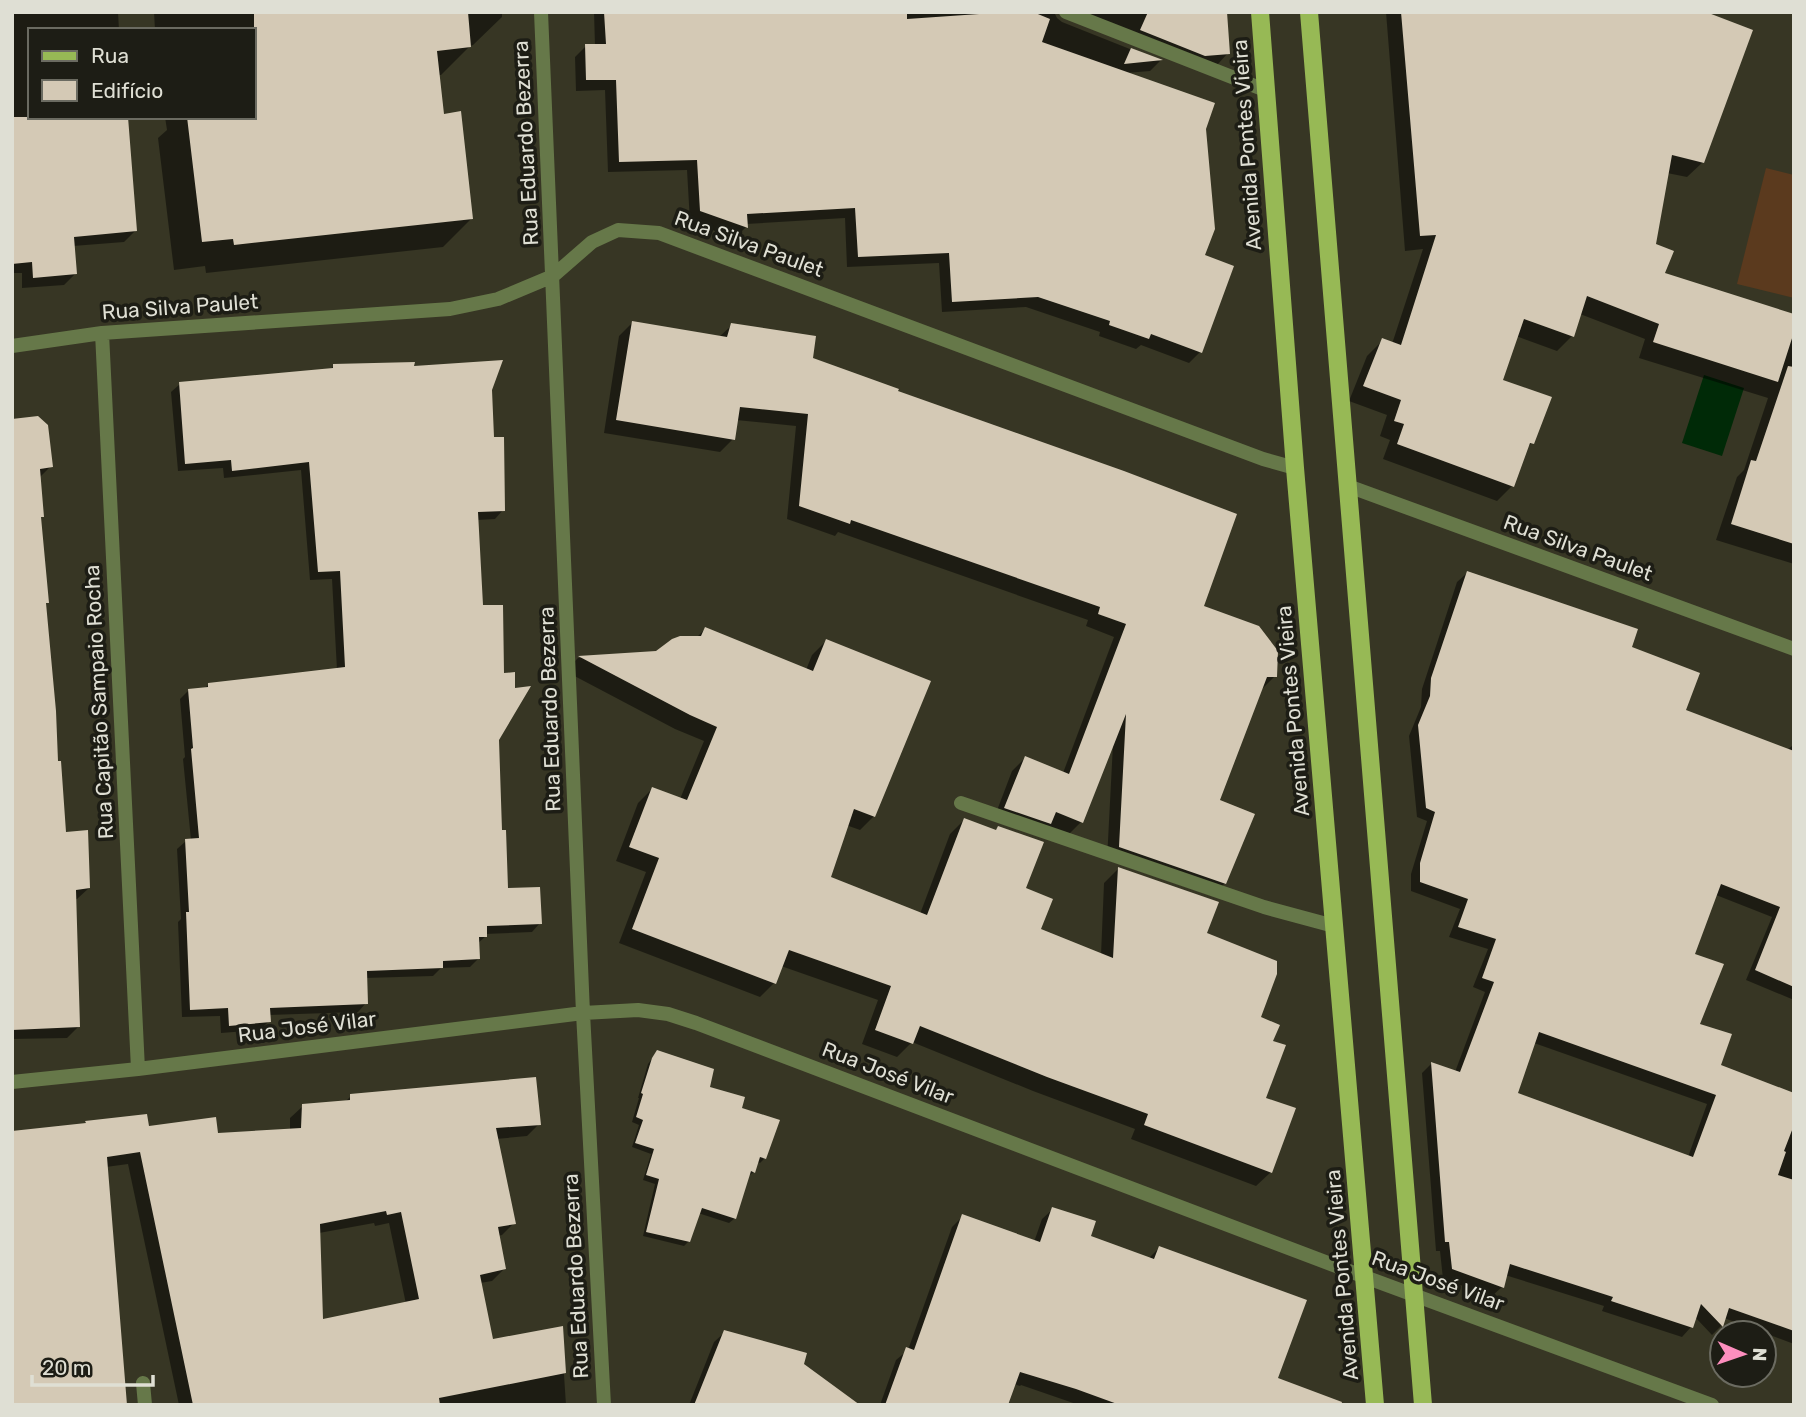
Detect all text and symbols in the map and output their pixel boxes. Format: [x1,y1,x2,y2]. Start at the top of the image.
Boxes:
legend [28,28,256,119]
street label: Avenida Pontes Vieira [1227,39,1266,252]
street label: Rua Eduardo Bezerra [508,40,543,246]
text: Rua [91,43,129,68]
text: Edifício [91,78,163,103]
street label: Rua Silva Paulet [671,205,827,282]
street label: Rua Silva Paulet [101,289,259,324]
street label: Rua Silva Paulet [1500,509,1656,586]
street label: Rua Capitão Sampaio Rocha [79,564,118,840]
street label: Avenida Pontes Vieira [1271,605,1314,818]
street label: Rua Eduardo Bezerra [533,606,566,812]
street label: Rua José Vilar [236,1006,377,1047]
street label: Rua José Vilar [819,1036,958,1109]
street label: Avenida Pontes Vieira [1320,1169,1363,1382]
street label: Rua Eduardo Bezerra [558,1173,593,1379]
street label: Rua José Vilar [1369,1245,1508,1316]
north arrow [1708,1319,1778,1389]
scale bar [32,1344,152,1388]
text: N [1748,1347,1771,1362]
text: 20 m [42,1355,91,1380]

